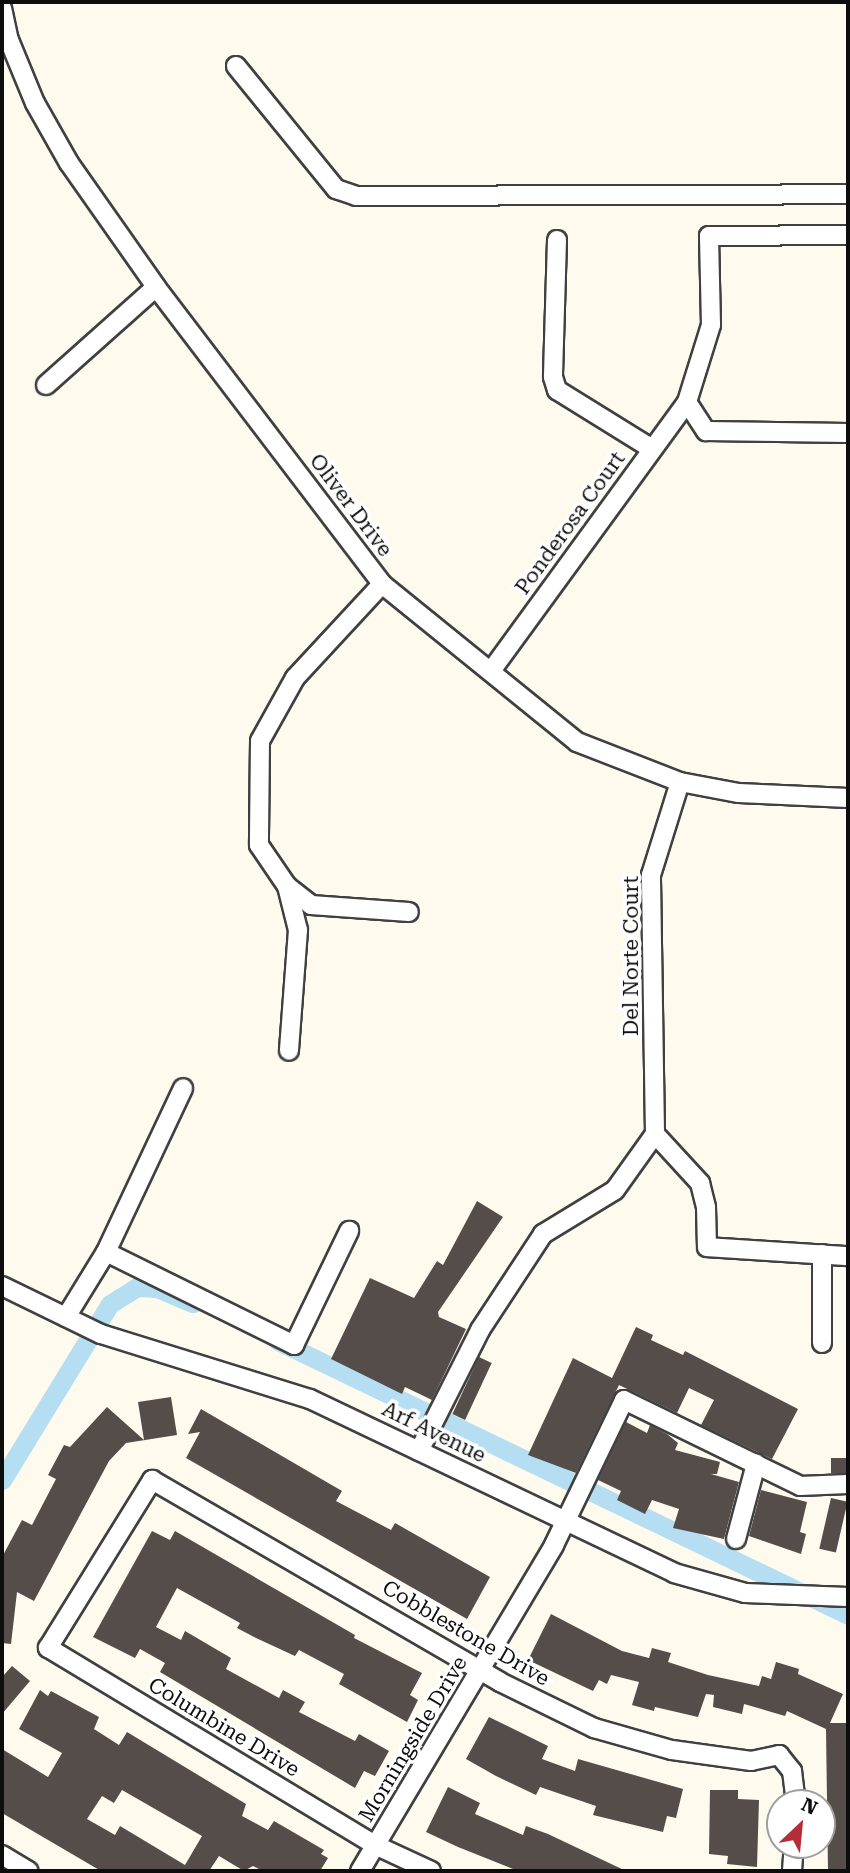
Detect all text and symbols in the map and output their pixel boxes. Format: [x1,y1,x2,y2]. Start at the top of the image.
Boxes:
street label: Ponderosa Court [510,447,630,599]
street label: Oliver Drive [304,449,398,561]
street label: Del Norte Court [618,876,644,1036]
street label: Arf Avenue [378,1396,490,1468]
street label: Cobblestone Drive [378,1575,554,1691]
street label: Morningside Drive [354,1652,472,1826]
street label: Columbine Drive [144,1672,304,1782]
north arrow [766,1789,836,1859]
text: N [798,1793,821,1820]

